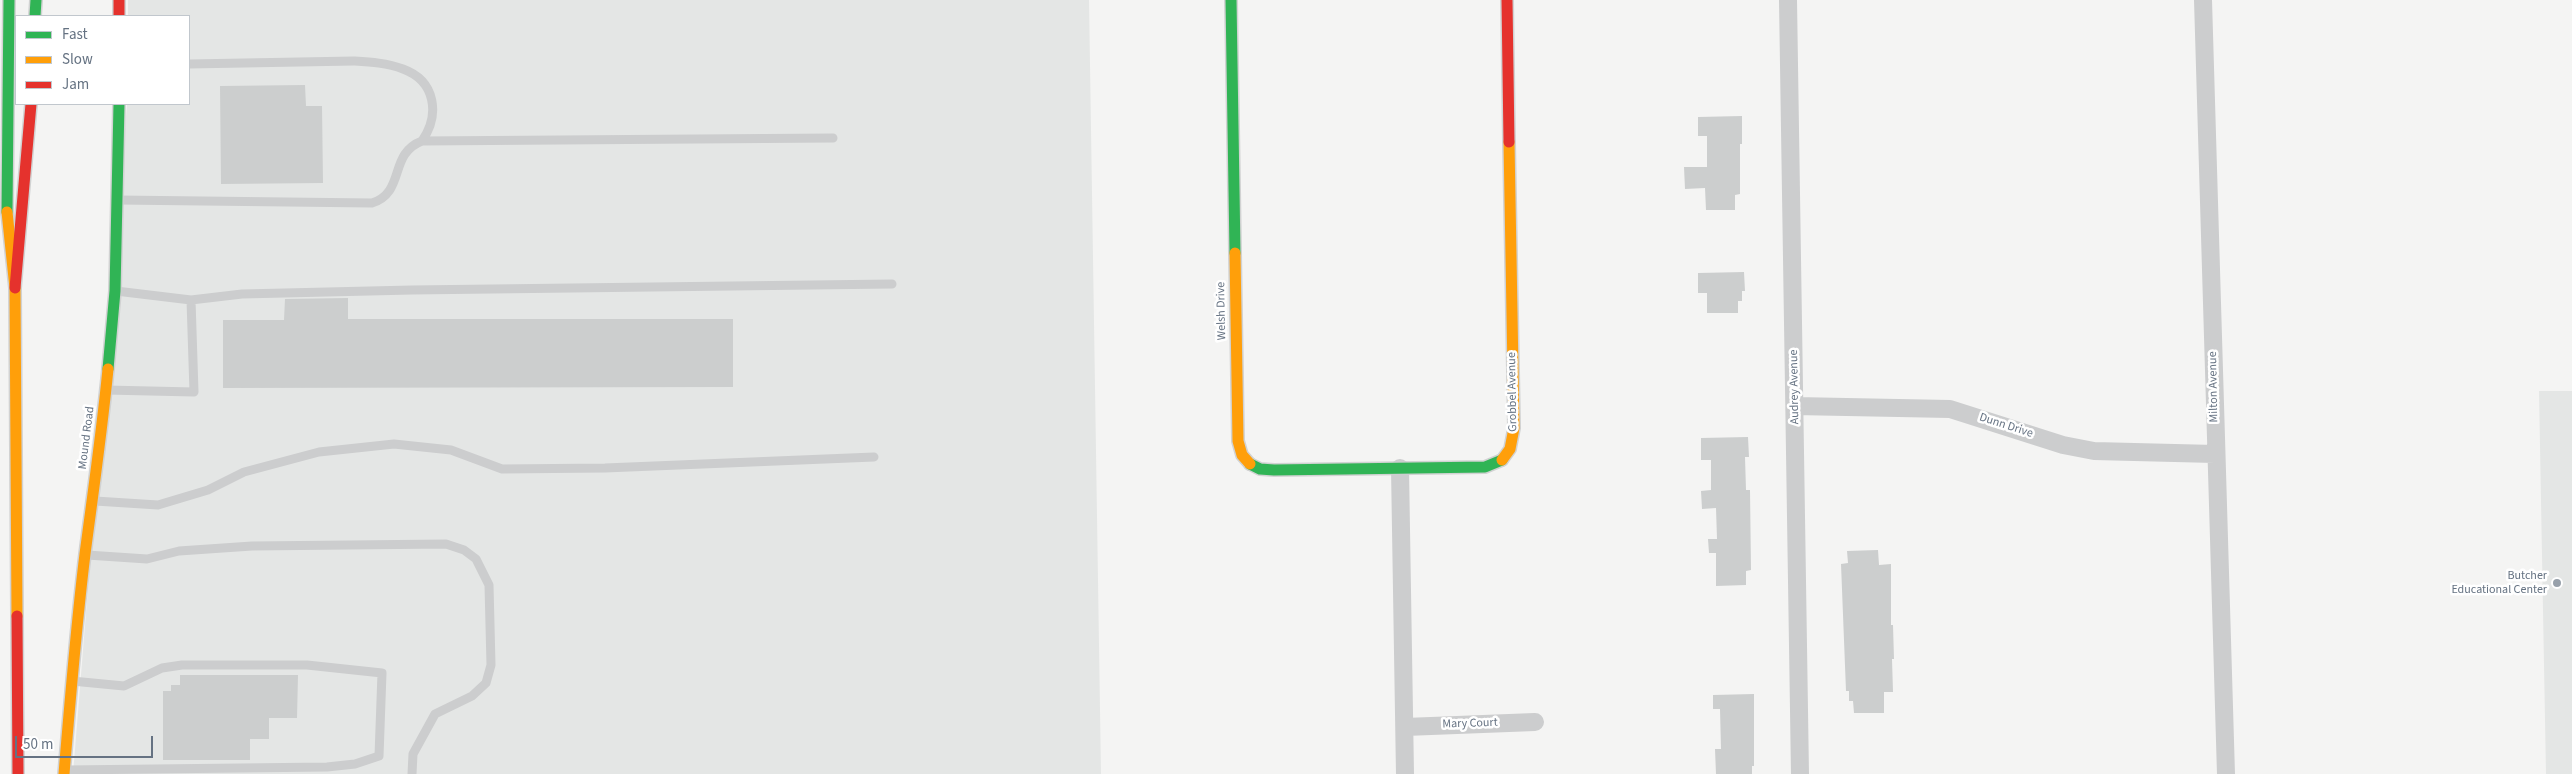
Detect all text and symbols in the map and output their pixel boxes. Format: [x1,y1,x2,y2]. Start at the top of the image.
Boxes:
legend [15,15,190,105]
text: Fast [62,24,88,45]
text: Slow [62,49,93,70]
text: Jam [62,74,89,95]
street label: Welsh Drive [1214,282,1230,340]
street label: Audrey Avenue [1787,350,1803,424]
street label: Milton Avenue [2206,351,2222,423]
street label: Grobbel Avenue [1505,352,1521,432]
street label: Mound Road [76,406,98,470]
street label: Dunn Drive [1977,411,2035,441]
place label: Butcher Educational Center [2451,569,2547,597]
marker: Butcher Educational Center [2551,577,2563,589]
street label: Mary Court [1442,716,1498,732]
scale bar [18,726,155,758]
text: 50 m [23,734,53,755]

